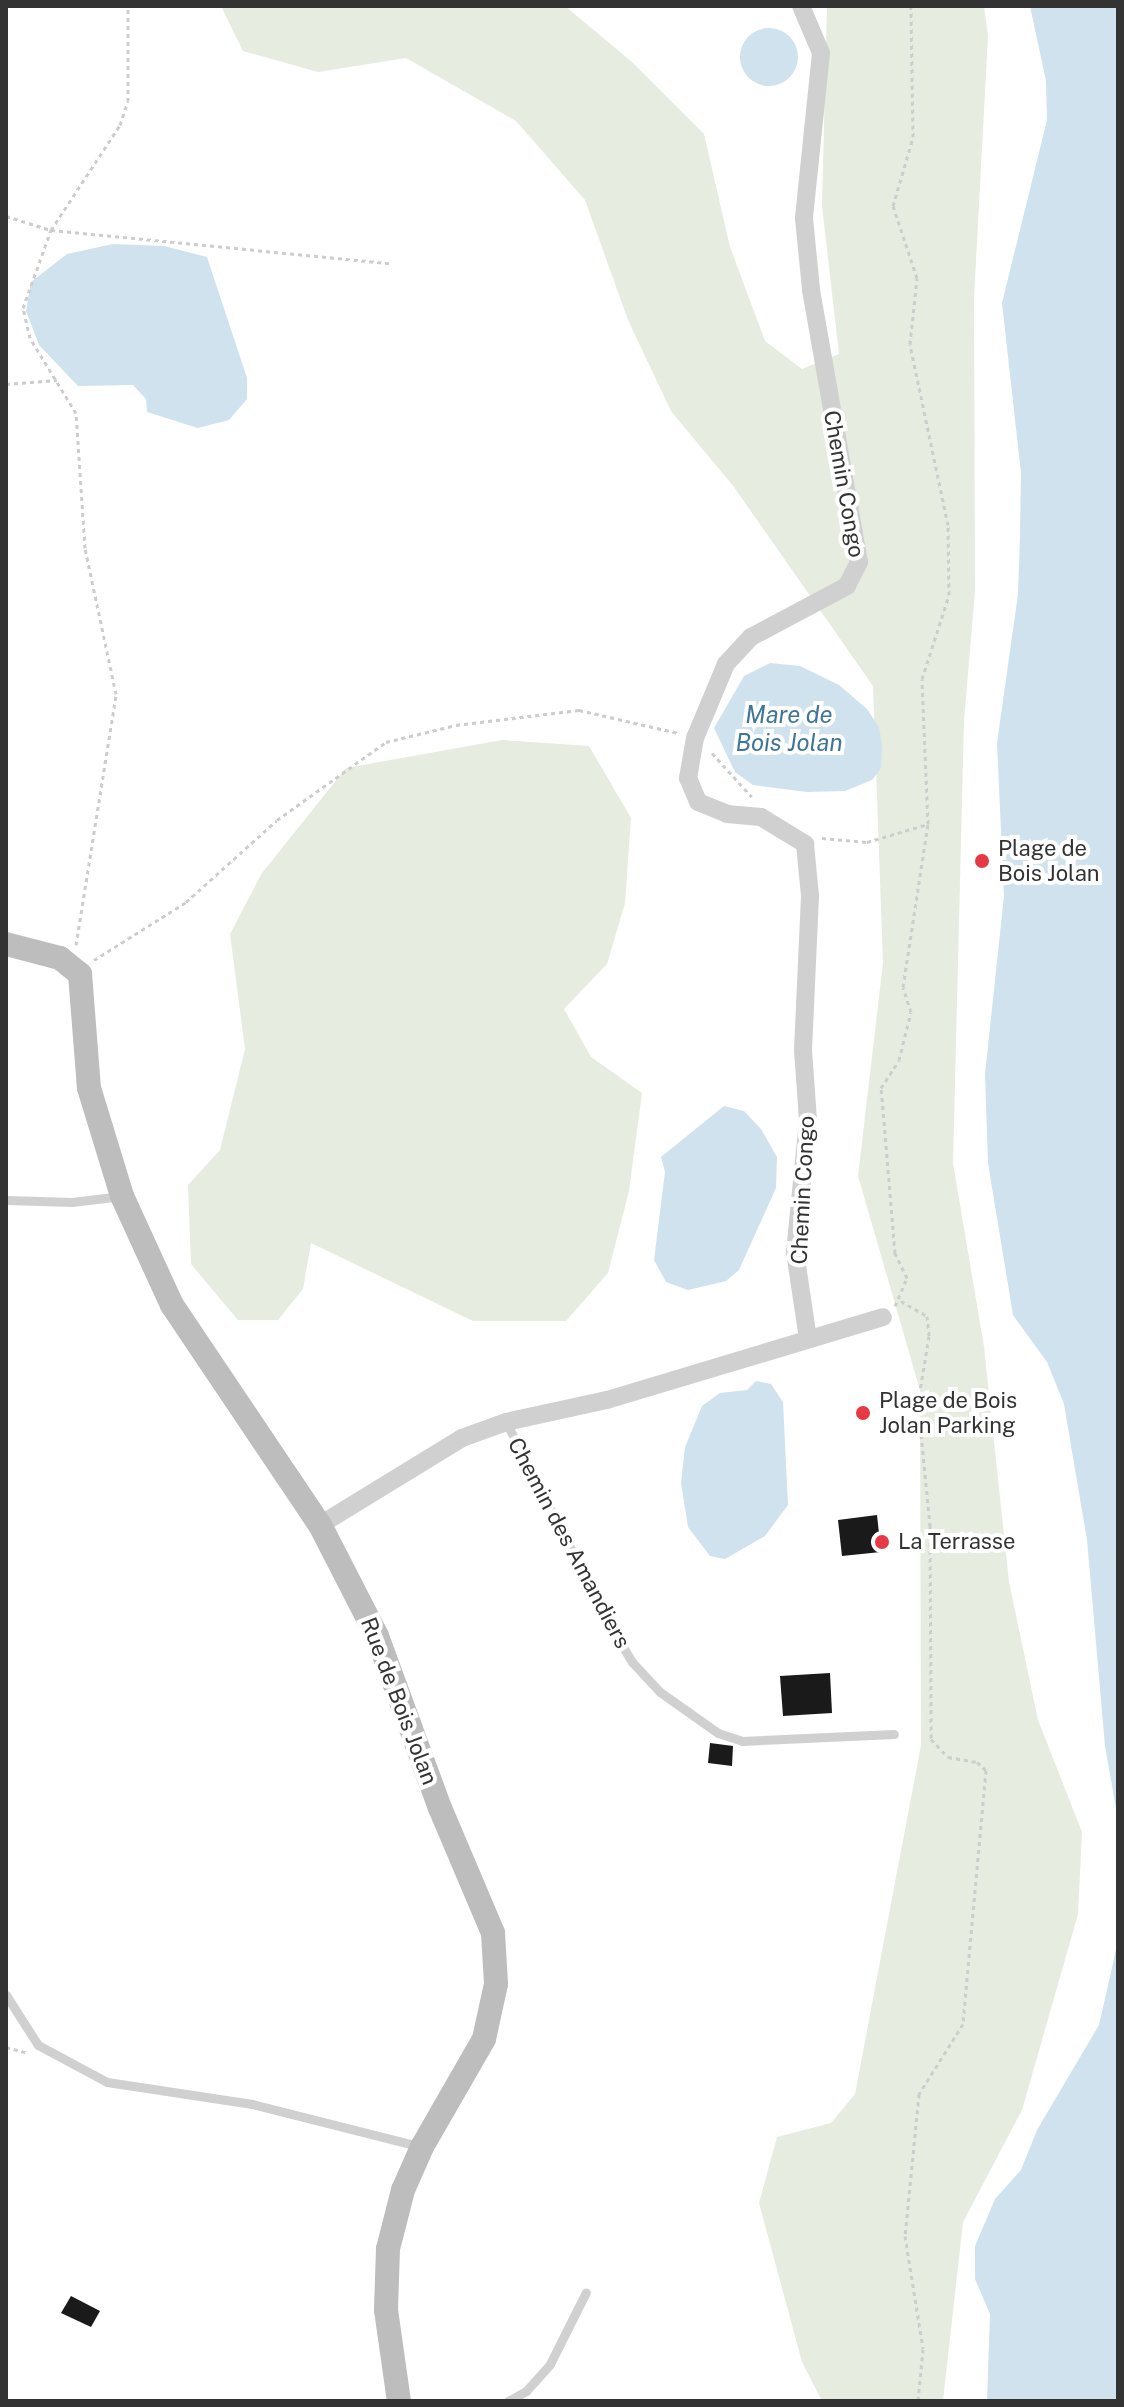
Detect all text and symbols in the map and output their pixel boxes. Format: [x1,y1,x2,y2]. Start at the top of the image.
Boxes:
street label: Chemin Congo [818,408,870,560]
water label: Mare de Bois Jolan [735,701,843,757]
place label: Plage de Bois Jolan [998,835,1100,886]
marker: Plage de Bois Jolan [973,852,991,870]
street label: Chemin Congo [786,1115,820,1265]
place label: Plage de Bois Jolan Parking [879,1387,1018,1438]
marker: Plage de Bois Jolan Parking [854,1404,872,1422]
street label: Chemin des Amandiers [502,1433,636,1653]
place label: La Terrasse [898,1529,1015,1555]
marker: La Terrasse [873,1533,891,1551]
street label: Rue de Bois Jolan [355,1613,443,1789]

